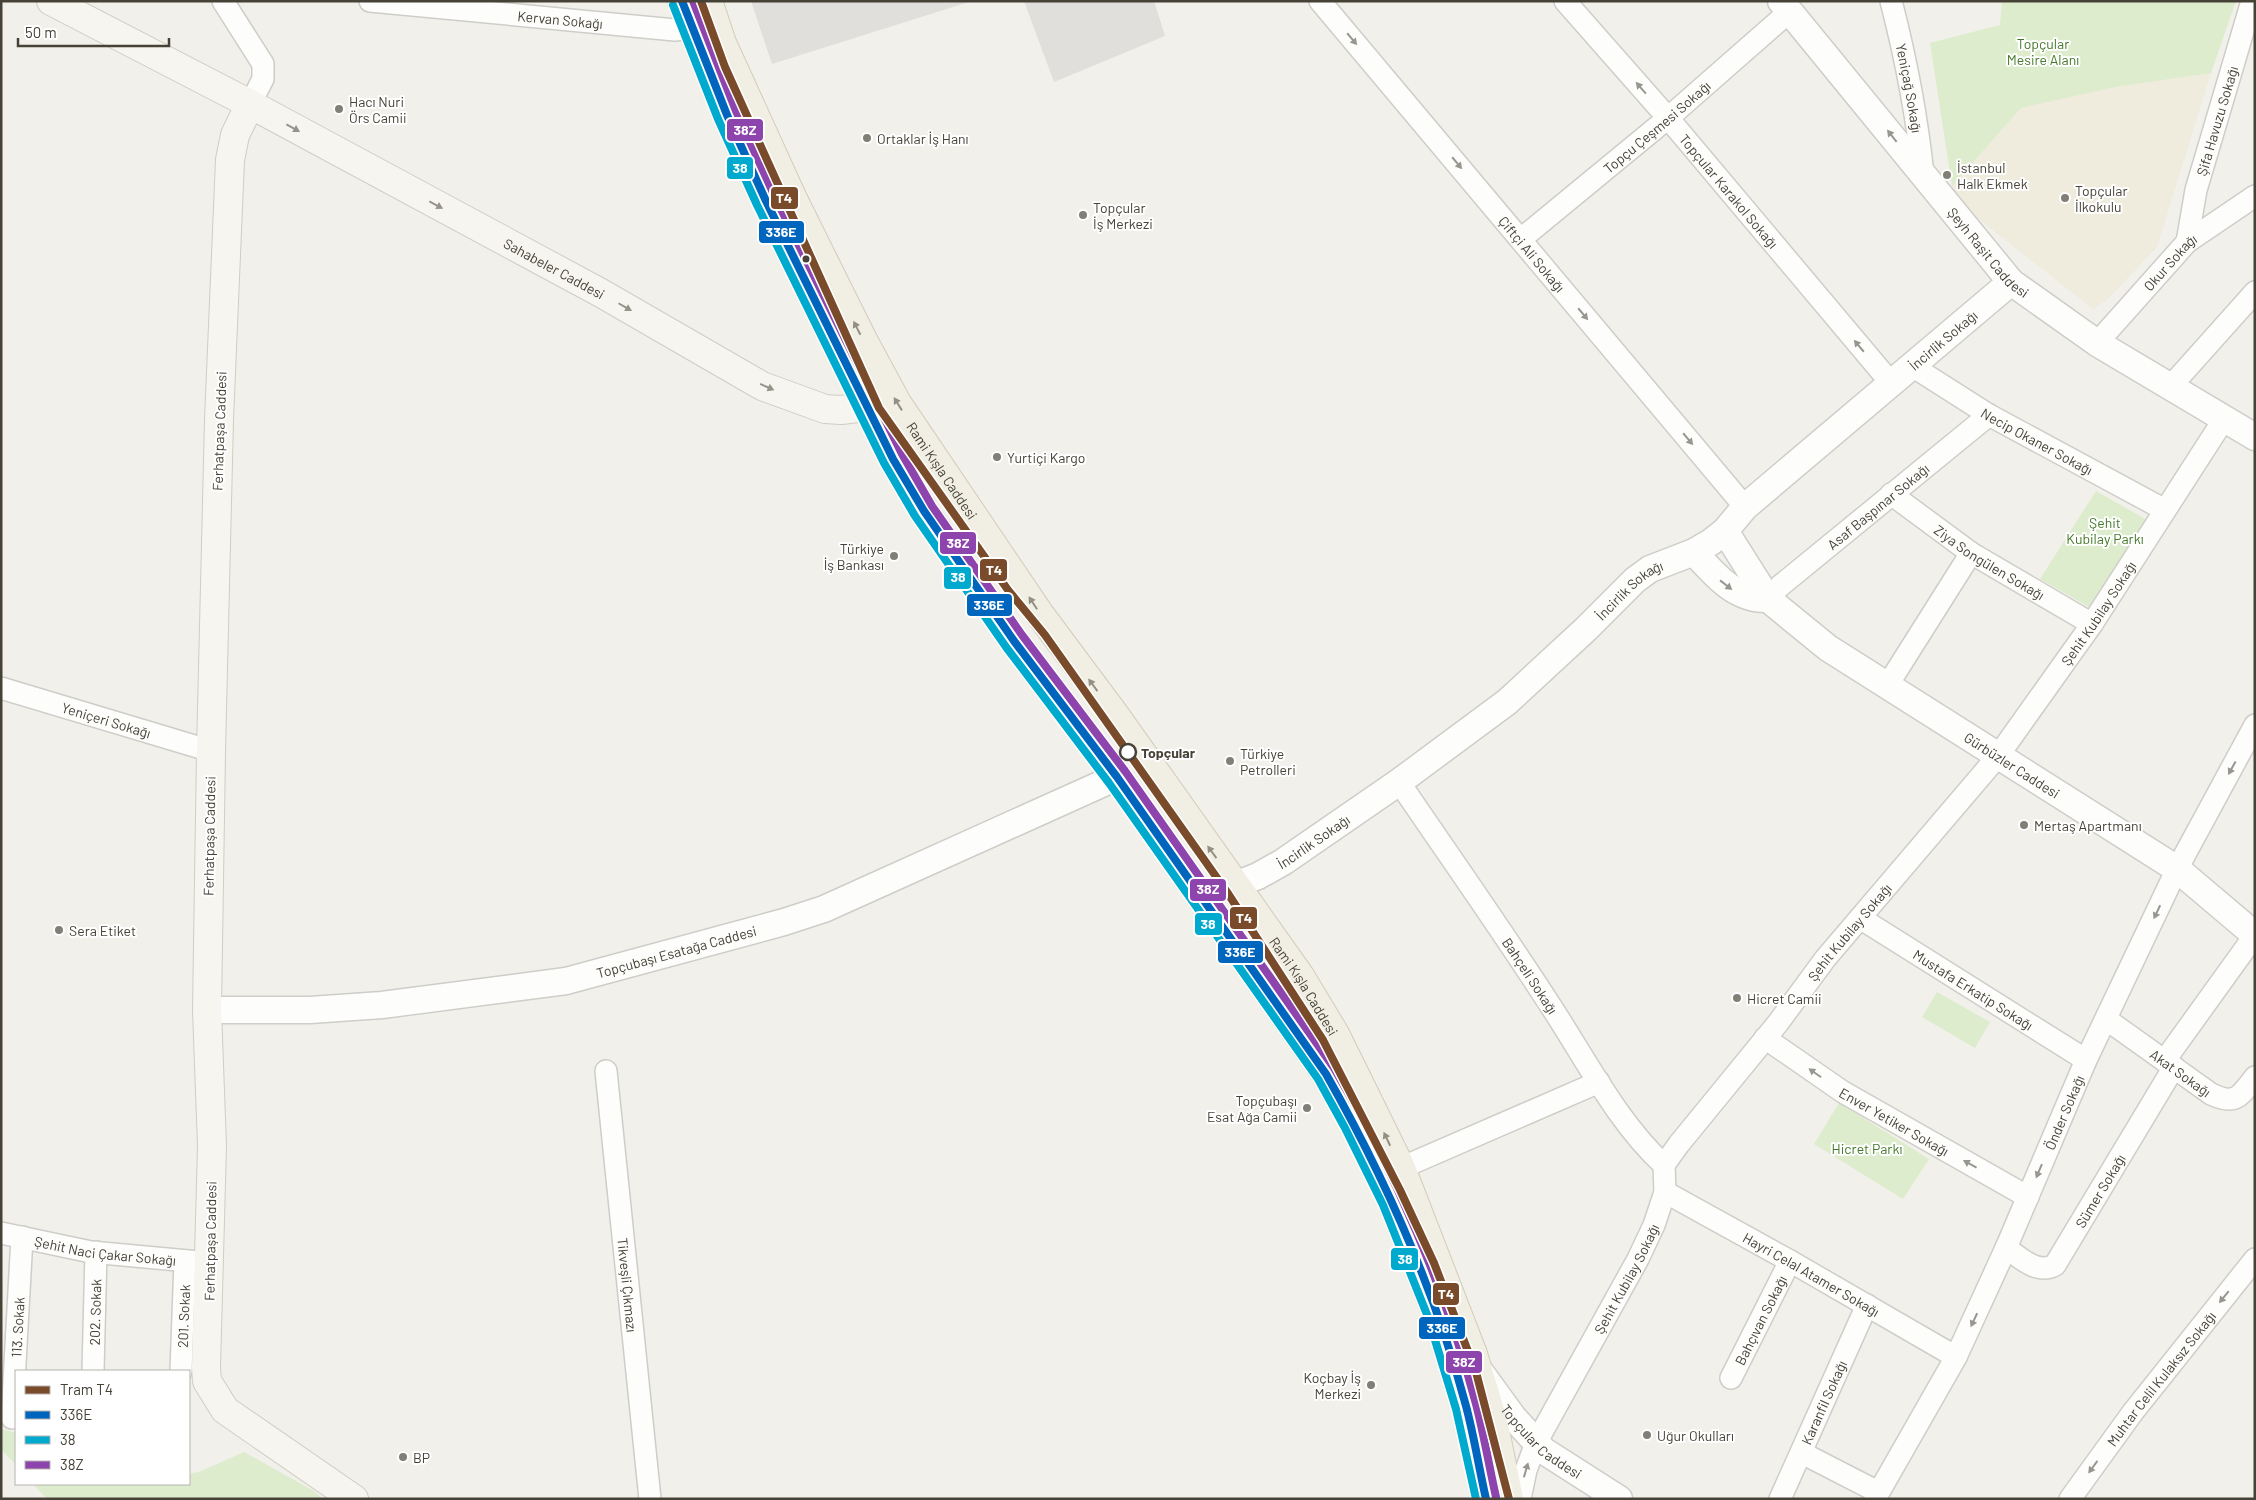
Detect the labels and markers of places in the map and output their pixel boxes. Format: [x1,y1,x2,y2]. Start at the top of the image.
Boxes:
place label: Hacı Nuri Örs Camii [349,93,407,126]
marker: Hacı Nuri Örs Camii [333,103,345,115]
place label: Ortaklar İş Hanı [877,130,969,147]
marker: Ortaklar İş Hanı [861,132,873,144]
place label: İstanbul Halk Ekmek [1957,159,2028,192]
marker: İstanbul Halk Ekmek [1941,169,1953,181]
place label: Topçular İlkokulu [2075,182,2128,215]
marker: Topçular İlkokulu [2059,192,2071,204]
place label: Topçular İş Merkezi [1093,199,1153,232]
marker: Topçular İş Merkezi [1077,209,1089,221]
unlabelled marker [801,254,811,264]
place label: Yurtiçi Kargo [1007,449,1085,466]
marker: Yurtiçi Kargo [991,451,1003,463]
place label: Türkiye İş Bankası [824,540,884,573]
marker: Türkiye İş Bankası [888,550,900,562]
marker: Topçular [1119,743,1137,761]
place label: Topçular [1141,744,1196,761]
place label: Türkiye Petrolleri [1240,745,1296,778]
marker: Türkiye Petrolleri [1224,755,1236,767]
place label: Mertaş Apartmanı [2034,817,2142,834]
marker: Mertaş Apartmanı [2018,819,2030,831]
place label: Sera Etiket [69,922,136,939]
marker: Sera Etiket [53,924,65,936]
place label: Hicret Camii [1747,990,1822,1007]
marker: Hicret Camii [1731,992,1743,1004]
place label: Topçubaşı Esat Ağa Camii [1207,1092,1297,1125]
marker: Topçubaşı Esat Ağa Camii [1301,1102,1313,1114]
place label: Koçbay İş Merkezi [1303,1369,1361,1402]
marker: Koçbay İş Merkezi [1365,1379,1377,1391]
place label: Uğur Okulları [1657,1427,1734,1444]
marker: Uğur Okulları [1641,1429,1653,1441]
place label: BP [413,1449,430,1466]
marker: BP [397,1451,409,1463]

